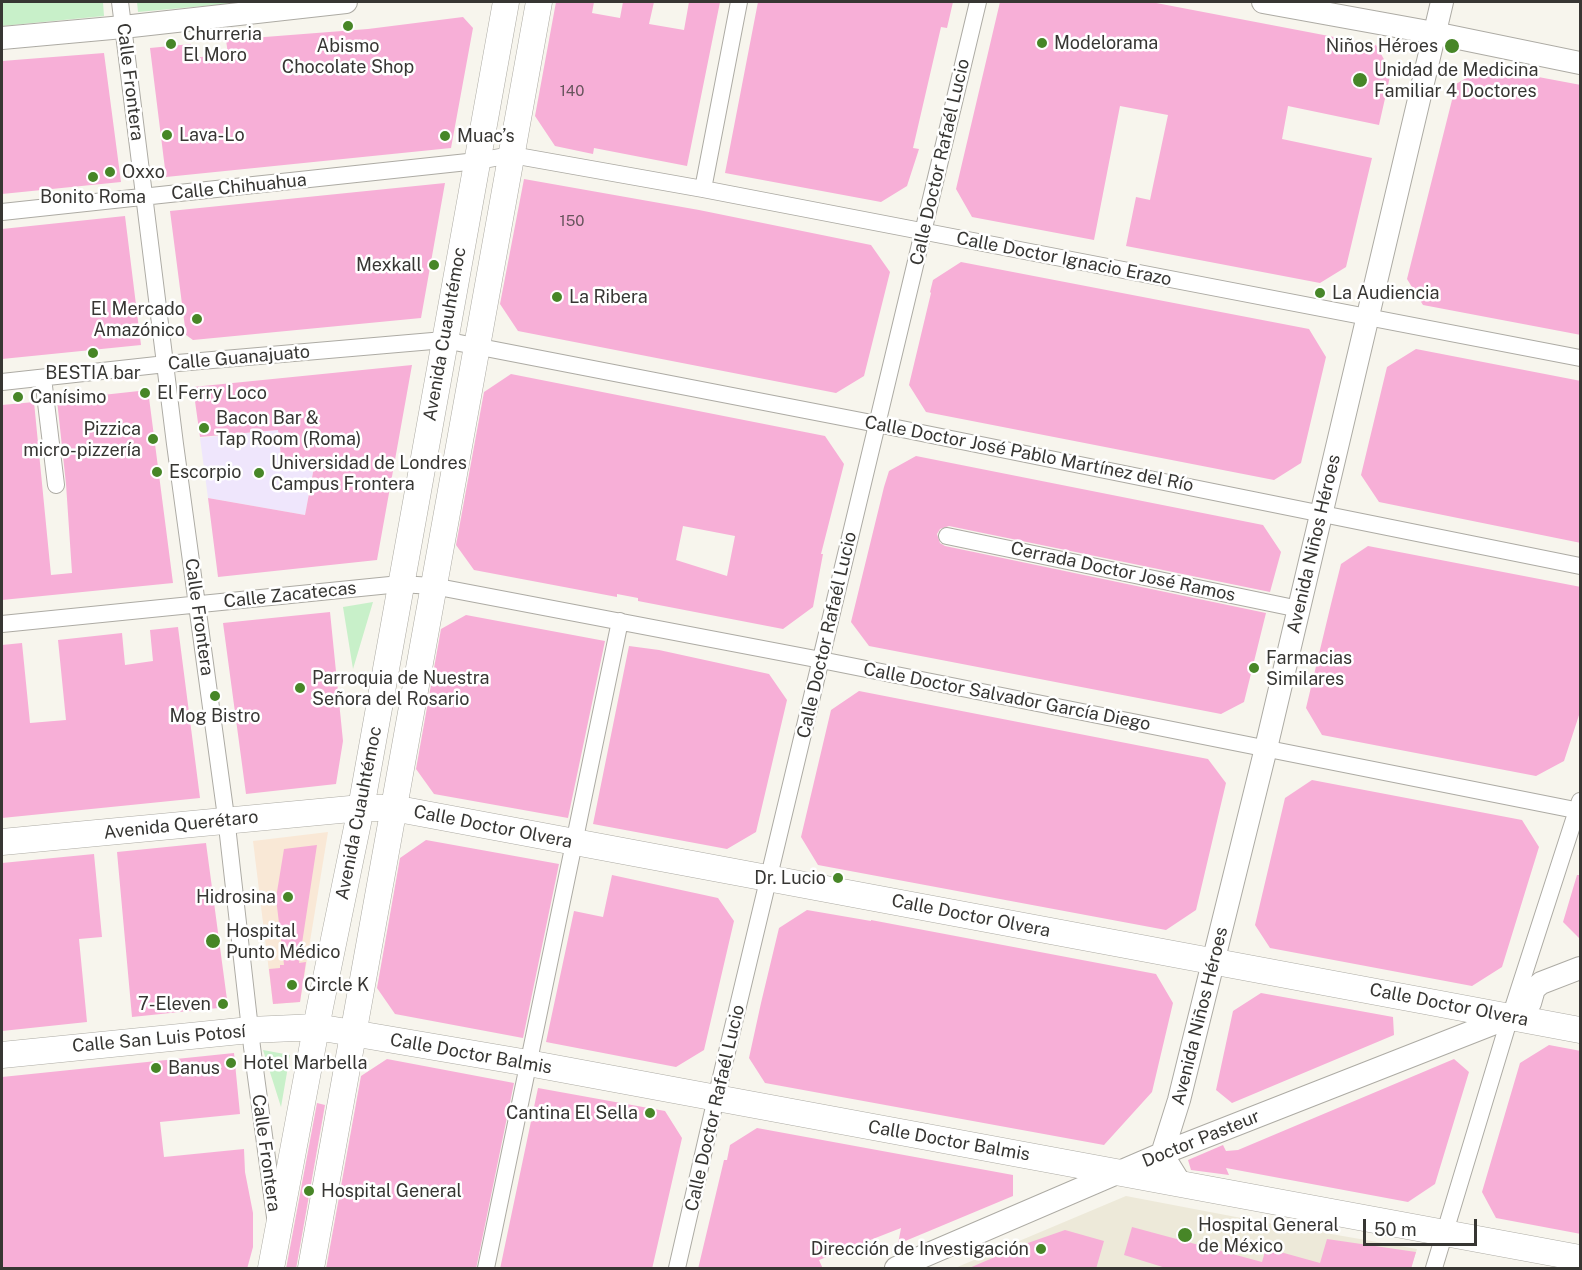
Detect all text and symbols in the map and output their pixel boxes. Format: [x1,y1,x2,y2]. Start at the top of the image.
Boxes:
marker: Abismo Chocolate Shop [341,19,355,33]
street label: Calle Frontera [112,22,148,142]
place label: Churreria El Moro [183,23,262,66]
place label: Modelorama [1054,32,1158,54]
place label: Abismo Chocolate Shop [282,35,414,78]
place label: Niños Héroes [1326,35,1438,57]
marker: Modelorama [1035,36,1049,50]
marker: Churreria El Moro [164,37,178,51]
marker: Niños Héroes [1443,37,1461,55]
street label: Calle Doctor Rafaél Lucio [906,57,974,267]
place label: Unidad de Medicina Familiar 4 Doctores [1374,59,1538,101]
marker: Unidad de Medicina Familiar 4 Doctores [1351,71,1369,89]
house number: 140 [560,82,584,100]
place label: Lava-Lo [179,124,245,146]
place label: Muac’s [457,125,515,147]
marker: Lava-Lo [160,128,174,142]
marker: Muac’s [438,129,452,143]
place label: Oxxo [122,161,165,183]
marker: Oxxo [103,165,117,179]
street label: Calle Chihuahua [170,169,308,205]
marker: Bonito Roma [86,170,100,184]
place label: Bonito Roma [40,186,146,208]
house number: 150 [560,212,584,230]
street label: Calle Doctor Ignacio Erazo [955,228,1173,290]
street label: Avenida Cuauhtémoc [419,245,471,423]
place label: Mexkall [356,254,422,276]
marker: Mexkall [427,258,441,272]
place label: La Audiencia [1332,282,1439,304]
place label: La Ribera [569,286,648,308]
marker: La Audiencia [1313,286,1327,300]
marker: La Ribera [550,290,564,304]
place label: El Mercado Amazónico [91,298,185,340]
marker: El Mercado Amazónico [190,312,204,326]
street label: Calle Guanajuato [167,341,311,375]
marker: BESTIA bar [86,346,100,360]
place label: BESTIA bar [45,362,141,384]
place label: El Ferry Loco [157,382,267,404]
place label: Canísimo [30,386,106,408]
marker: El Ferry Loco [138,386,152,400]
marker: Canísimo [11,390,25,404]
place label: Bacon Bar & Tap Room (Roma) [216,407,361,450]
street label: Calle Doctor José Pablo Martínez del Río [863,411,1195,497]
place label: Pizzica micro-pizzería [23,418,141,460]
marker: Bacon Bar & Tap Room (Roma) [197,421,211,435]
marker: Pizzica micro-pizzería [146,432,160,446]
place label: Universidad de Londres Campus Frontera [271,452,467,494]
street label: Avenida Niños Héroes [1283,452,1345,636]
place label: Escorpio [169,461,241,483]
marker: Escorpio [150,465,164,479]
marker: Universidad de Londres Campus Frontera [252,466,266,480]
street label: Calle Doctor Rafaél Lucio [793,530,861,740]
street label: Cerrada Doctor José Ramos [1009,538,1237,606]
street label: Calle Frontera [180,557,218,677]
street label: Calle Zacatecas [223,577,357,613]
place label: Farmacias Similares [1266,647,1352,690]
street label: Calle Doctor Salvador García Diego [862,659,1152,735]
marker: Farmacias Similares [1247,661,1261,675]
place label: Parroquia de Nuestra Señora del Rosario [312,667,489,710]
marker: Parroquia de Nuestra Señora del Rosario [293,681,307,695]
marker: Mog Bistro [208,689,222,703]
place label: Mog Bistro [169,705,261,727]
street label: Avenida Cuauhtémoc [332,724,386,902]
street label: Calle Doctor Olvera [412,801,574,853]
street label: Avenida Querétaro [103,806,259,844]
place label: Dr. Lucio [754,867,826,889]
marker: Dr. Lucio [831,871,845,885]
place label: Hidrosina [196,886,276,908]
marker: Hidrosina [281,890,295,904]
street label: Calle Doctor Olvera [890,890,1052,942]
place label: Hospital Punto Médico [226,920,341,962]
street label: Avenida Niños Héroes [1167,925,1233,1107]
marker: Hospital Punto Médico [204,932,222,950]
place label: Circle K [304,974,369,996]
marker: Circle K [285,978,299,992]
street label: Calle Doctor Olvera [1368,979,1530,1031]
place label: 7-Eleven [138,993,211,1015]
marker: 7-Eleven [216,997,230,1011]
street label: Calle Doctor Rafaél Lucio [681,1003,749,1213]
street label: Calle San Luis Potosí [71,1021,247,1057]
street label: Calle Doctor Balmis [388,1029,554,1079]
place label: Hotel Marbella [243,1052,368,1074]
marker: Hotel Marbella [224,1056,238,1070]
place label: Banus [168,1057,220,1079]
marker: Banus [149,1061,163,1075]
street label: Calle Frontera [247,1093,285,1213]
place label: Cantina El Sella [506,1102,638,1124]
marker: Cantina El Sella [643,1106,657,1120]
street label: Doctor Pasteur [1139,1106,1263,1172]
street label: Calle Doctor Balmis [866,1116,1032,1166]
place label: Hospital General [321,1180,462,1202]
marker: Hospital General [302,1184,316,1198]
scale bar [1366,1207,1480,1245]
place label: Hospital General de México [1198,1214,1339,1256]
text: 50 m [1374,1219,1417,1240]
marker: Hospital General de México [1176,1226,1194,1244]
place label: Dirección de Investigación [811,1238,1029,1260]
marker: Dirección de Investigación [1034,1242,1048,1256]

